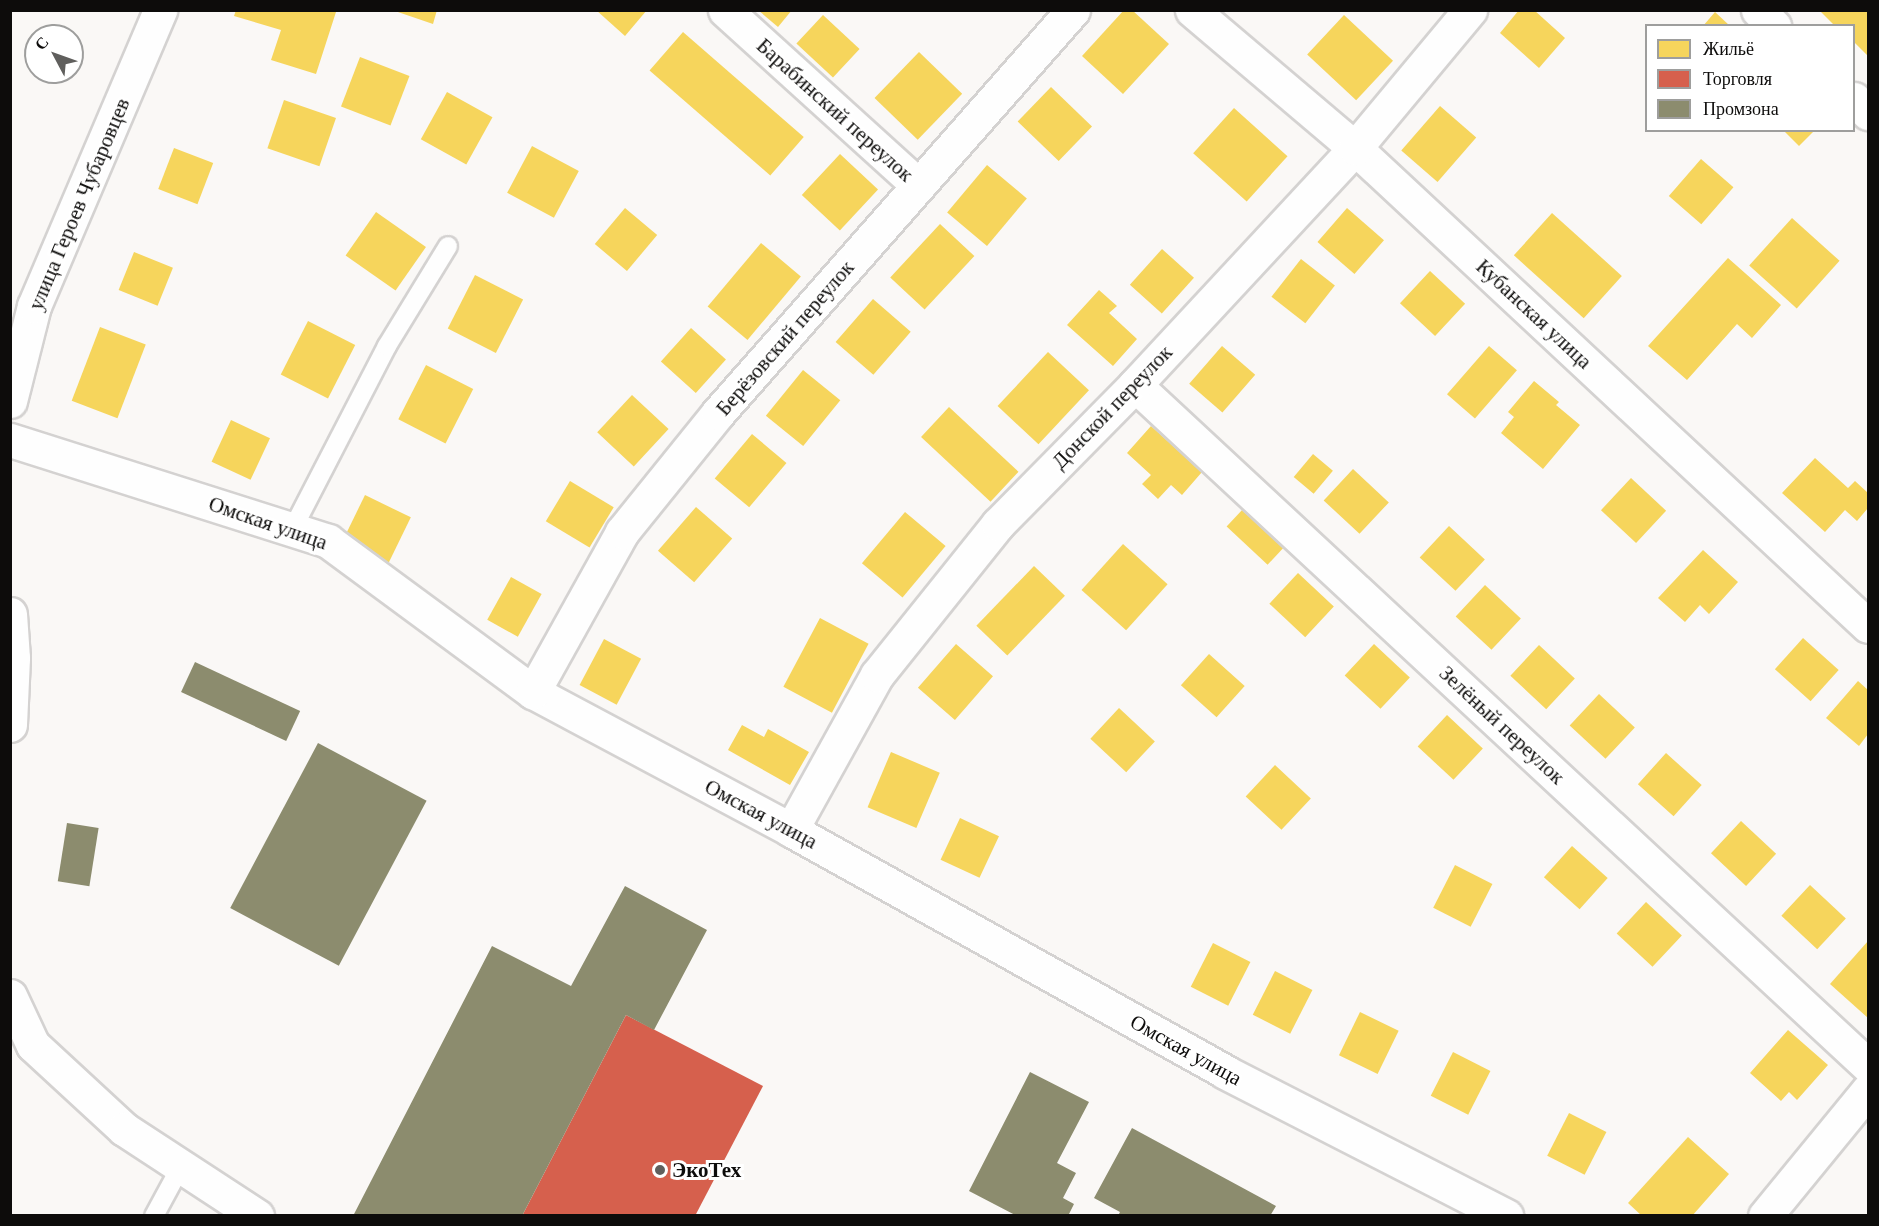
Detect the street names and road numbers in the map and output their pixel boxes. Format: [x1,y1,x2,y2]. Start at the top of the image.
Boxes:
street label: Барабинский переулок [751,33,919,187]
street label: улица Героев Чубаровцев [23,94,135,314]
street label: Кубанская улица [1471,254,1597,374]
street label: Берёзовский переулок [711,255,859,421]
street label: Донской переулок [1047,340,1177,474]
street label: Омская улица [205,491,331,555]
street label: Зелёный переулок [1434,661,1570,789]
street label: Омская улица [700,774,822,854]
street label: Омская улица [1126,1009,1246,1091]

